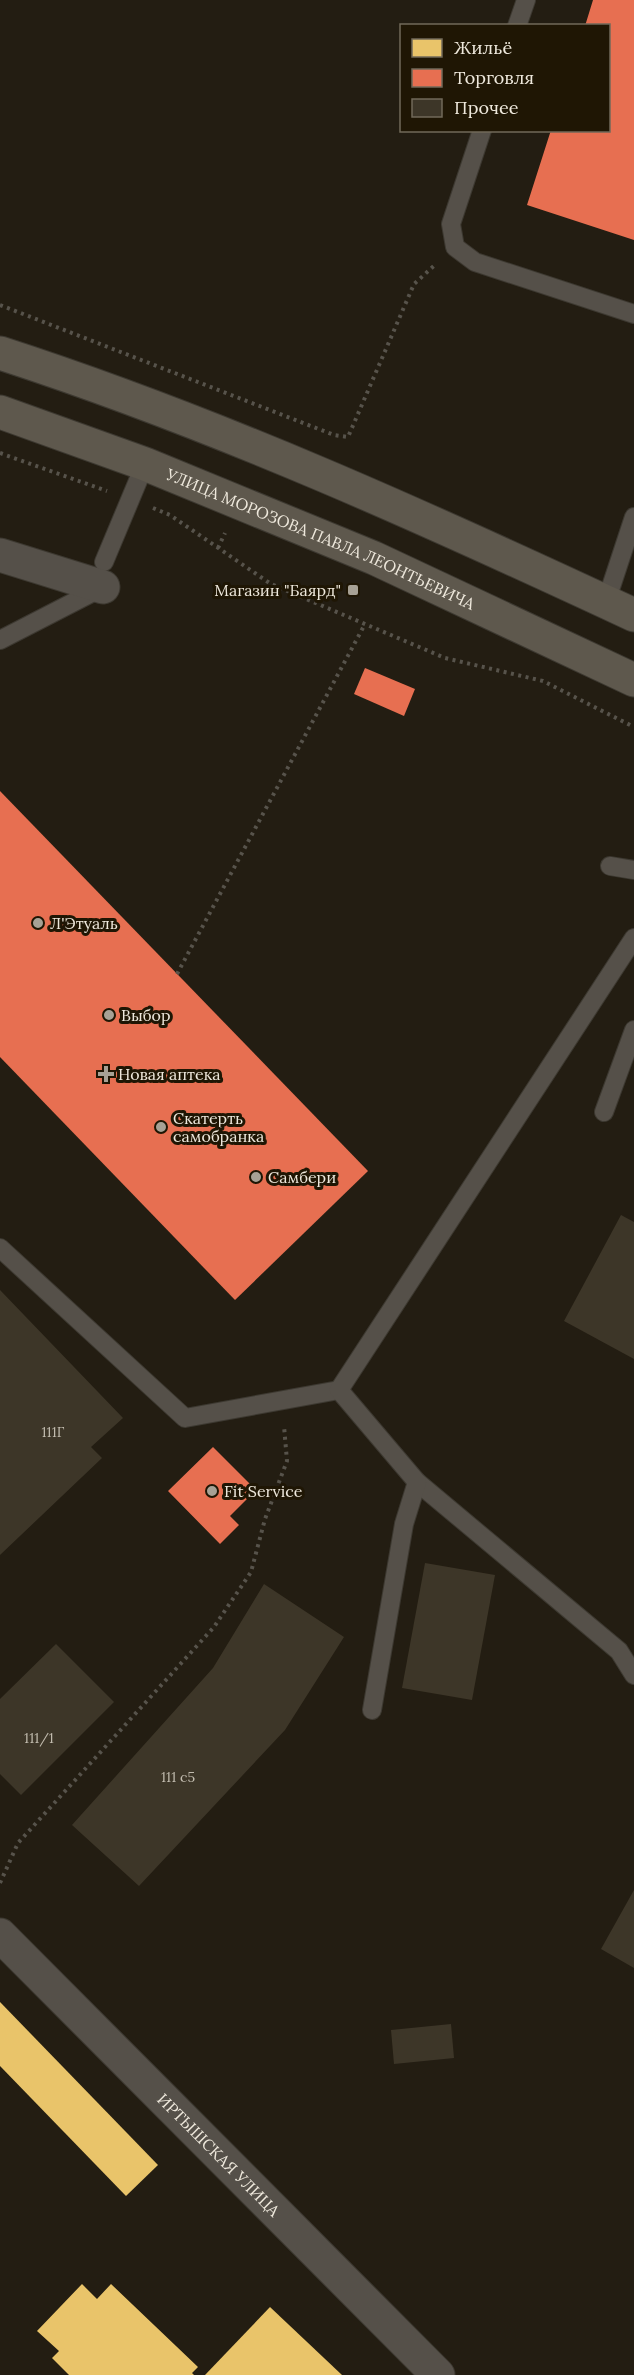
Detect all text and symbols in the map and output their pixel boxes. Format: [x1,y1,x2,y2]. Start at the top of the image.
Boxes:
legend [400,24,610,132]
text: Жильё [454,36,512,59]
text: Торговля [454,66,534,89]
text: Прочее [454,96,519,119]
street label: УЛИЦА МОРОЗОВА ПАВЛА ЛЕОНТЬЕВИЧА [162,463,479,614]
place label: Магазин "Баярд" [214,580,341,600]
marker: Магазин "Баярд" [346,583,360,597]
place label: Л'Этуаль [50,913,118,933]
marker: Л'Этуаль [31,916,45,930]
place label: Выбор [121,1005,170,1025]
marker: Выбор [102,1008,116,1022]
place label: Новая аптека [118,1064,221,1084]
marker: Новая аптека [99,1067,113,1081]
place label: Скатерть самобранка [173,1108,264,1146]
marker: Скатерть самобранка [154,1120,168,1134]
place label: Самбери [268,1167,336,1187]
marker: Самбери [249,1170,263,1184]
house number: 111Г [42,1423,65,1441]
place label: Fit Service [224,1481,303,1501]
marker: Fit Service [205,1484,219,1498]
house number: 111/1 [24,1729,54,1747]
house number: 111 с5 [161,1768,195,1786]
street label: ИРТЫШСКАЯ УЛИЦА [153,2089,285,2221]

